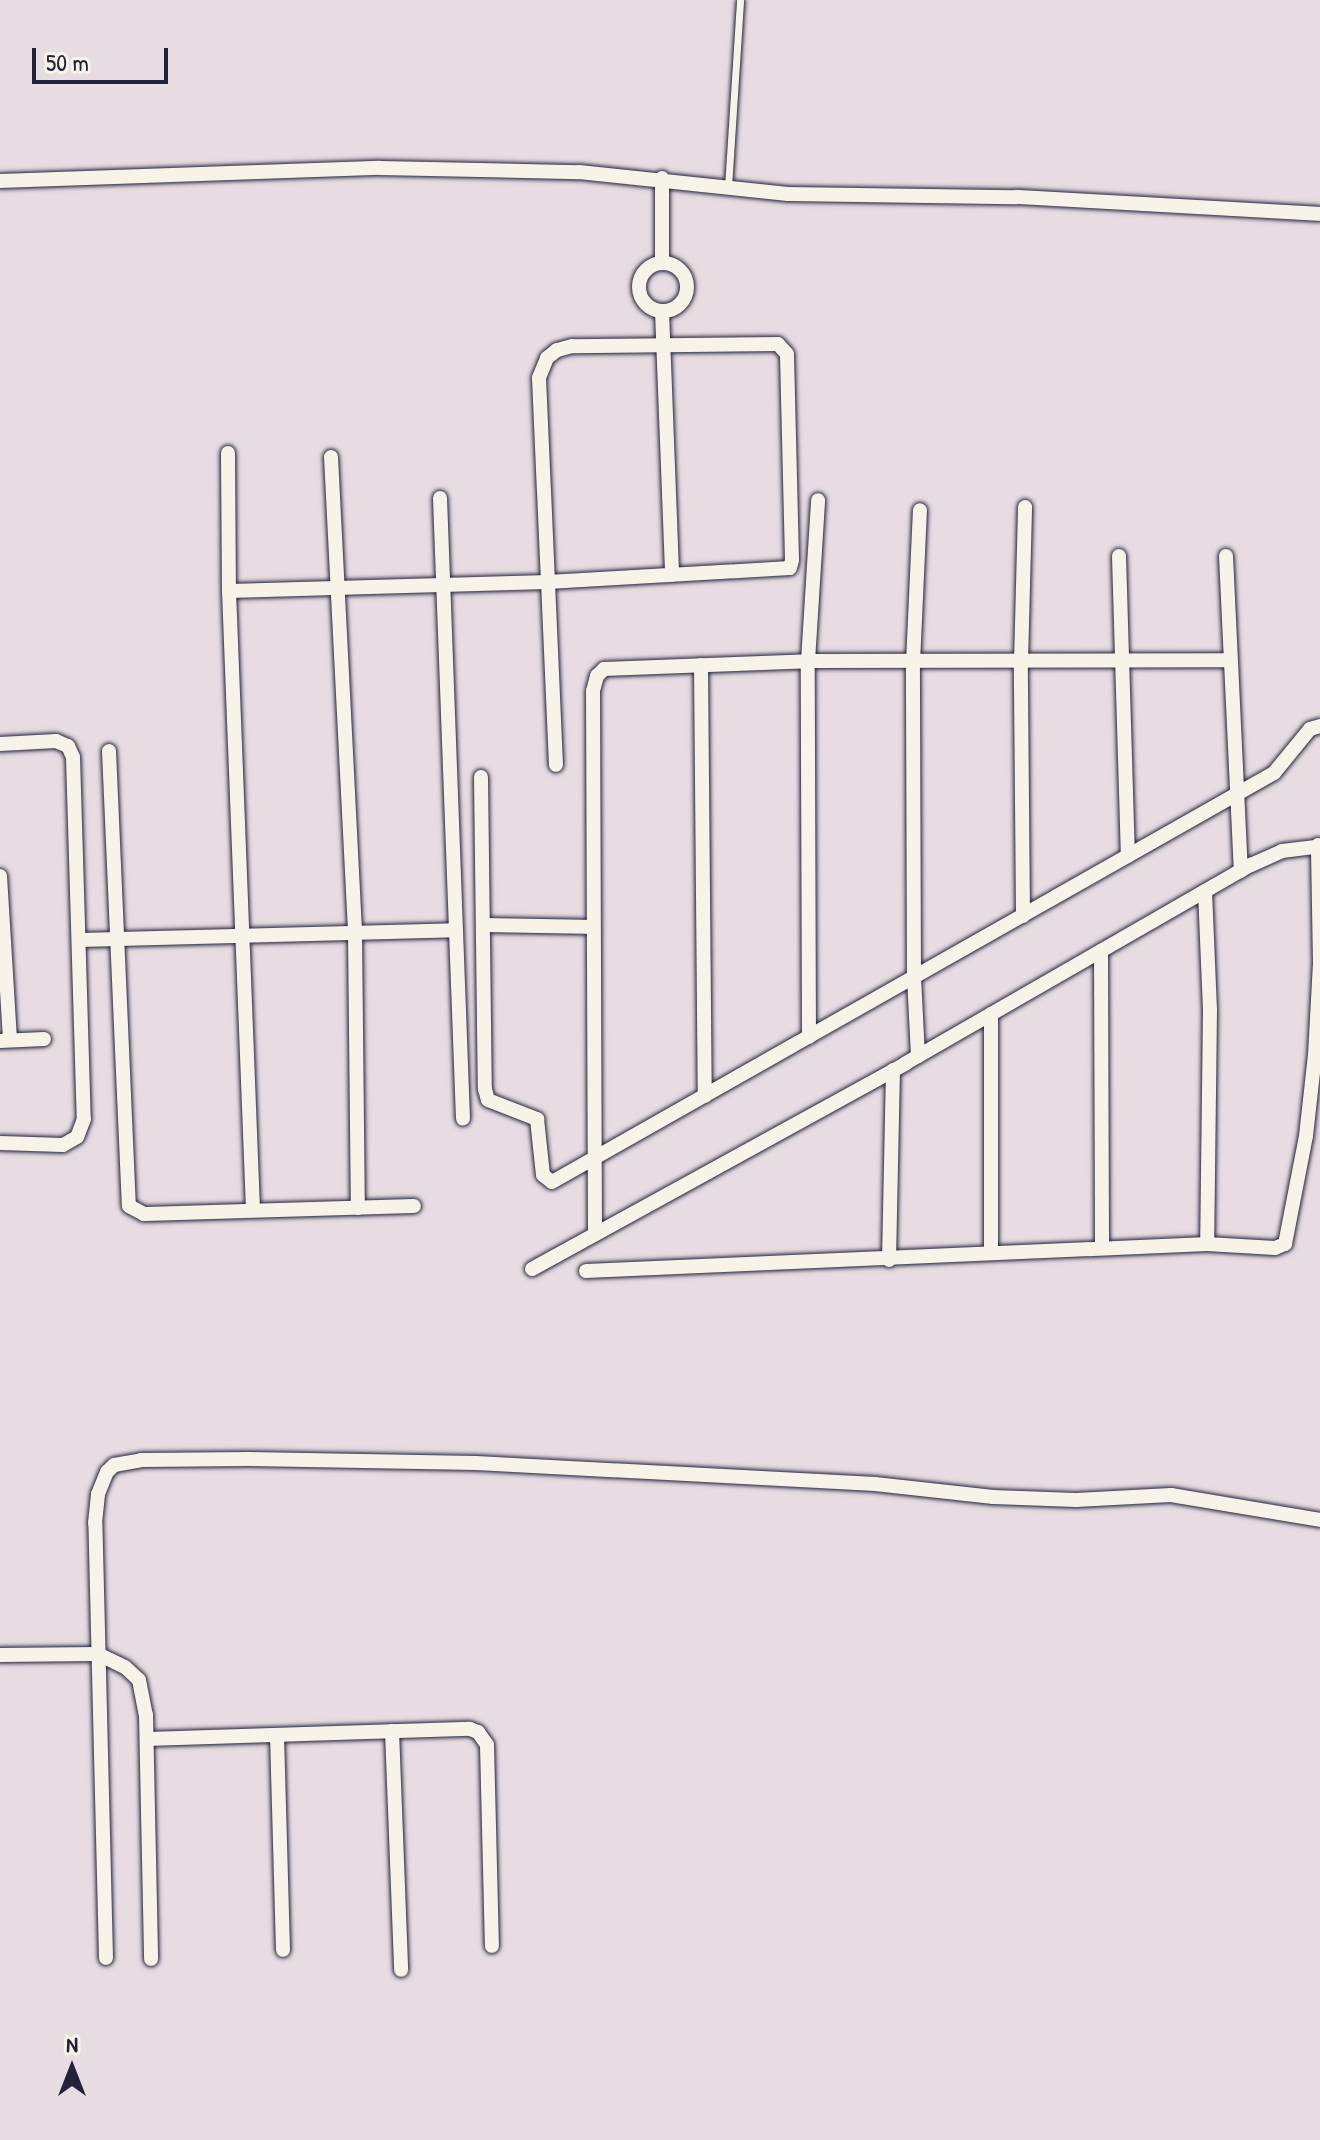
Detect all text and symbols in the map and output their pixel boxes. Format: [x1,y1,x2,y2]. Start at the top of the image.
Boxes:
scale bar [36,32,172,82]
text: 50 m [46,46,89,78]
north arrow [32,2028,112,2108]
text: N [66,2029,78,2059]

